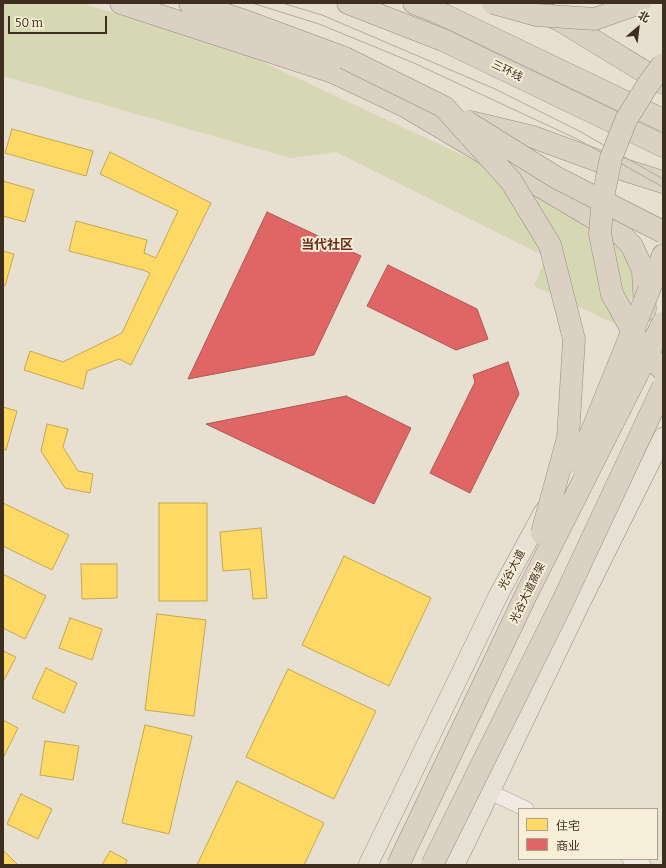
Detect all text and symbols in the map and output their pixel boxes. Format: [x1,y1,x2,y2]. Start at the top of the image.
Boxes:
scale bar [10,8,109,34]
north arrow [618,8,658,48]
text: 北 [636,9,652,25]
text: 50 m [15,16,43,30]
street label: 三环线 [489,58,525,84]
district label: 当代社区 [301,237,353,253]
street label: 光谷大道 [496,547,528,593]
street label: 光谷大道高架 [508,560,548,626]
legend [518,808,658,860]
text: 住宅 [556,819,580,833]
text: 商业 [556,839,580,853]

